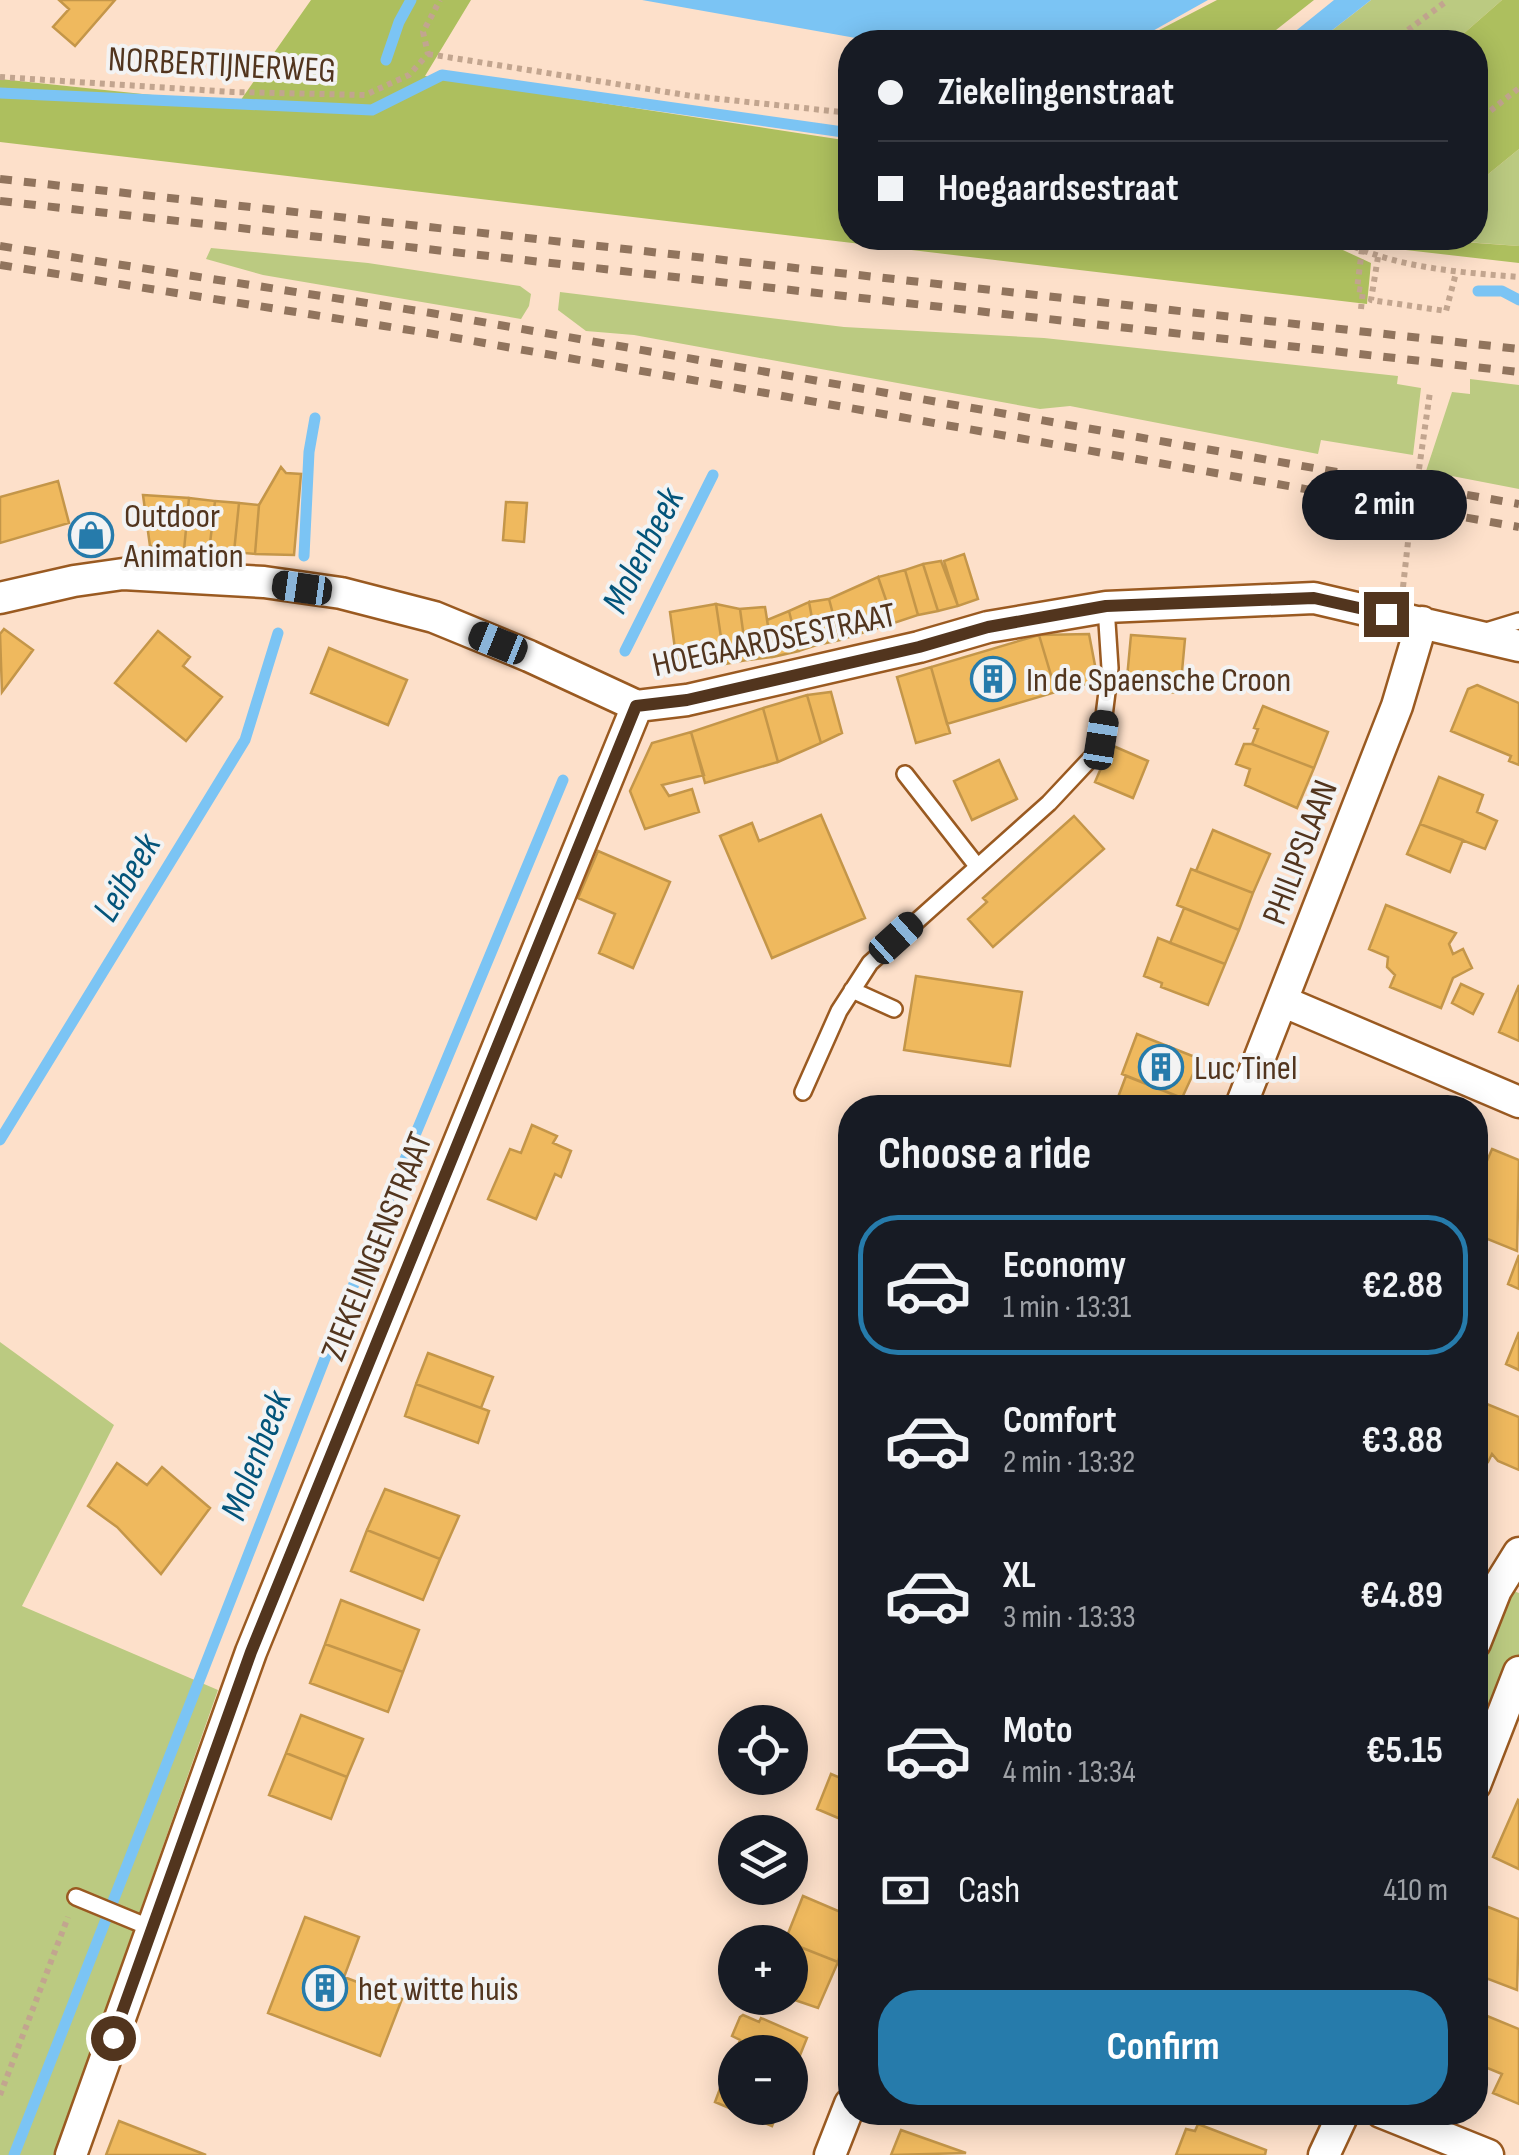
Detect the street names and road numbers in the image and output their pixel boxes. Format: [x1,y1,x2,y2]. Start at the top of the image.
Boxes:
street label: NORBERTIJNERWEG [107,38,337,93]
street label: HOEGAARDSESTRAAT [649,594,900,687]
street label: PHILIPSLAAN [1253,774,1348,931]
street label: ZIEKELINGENSTRAAT [312,1126,443,1367]

